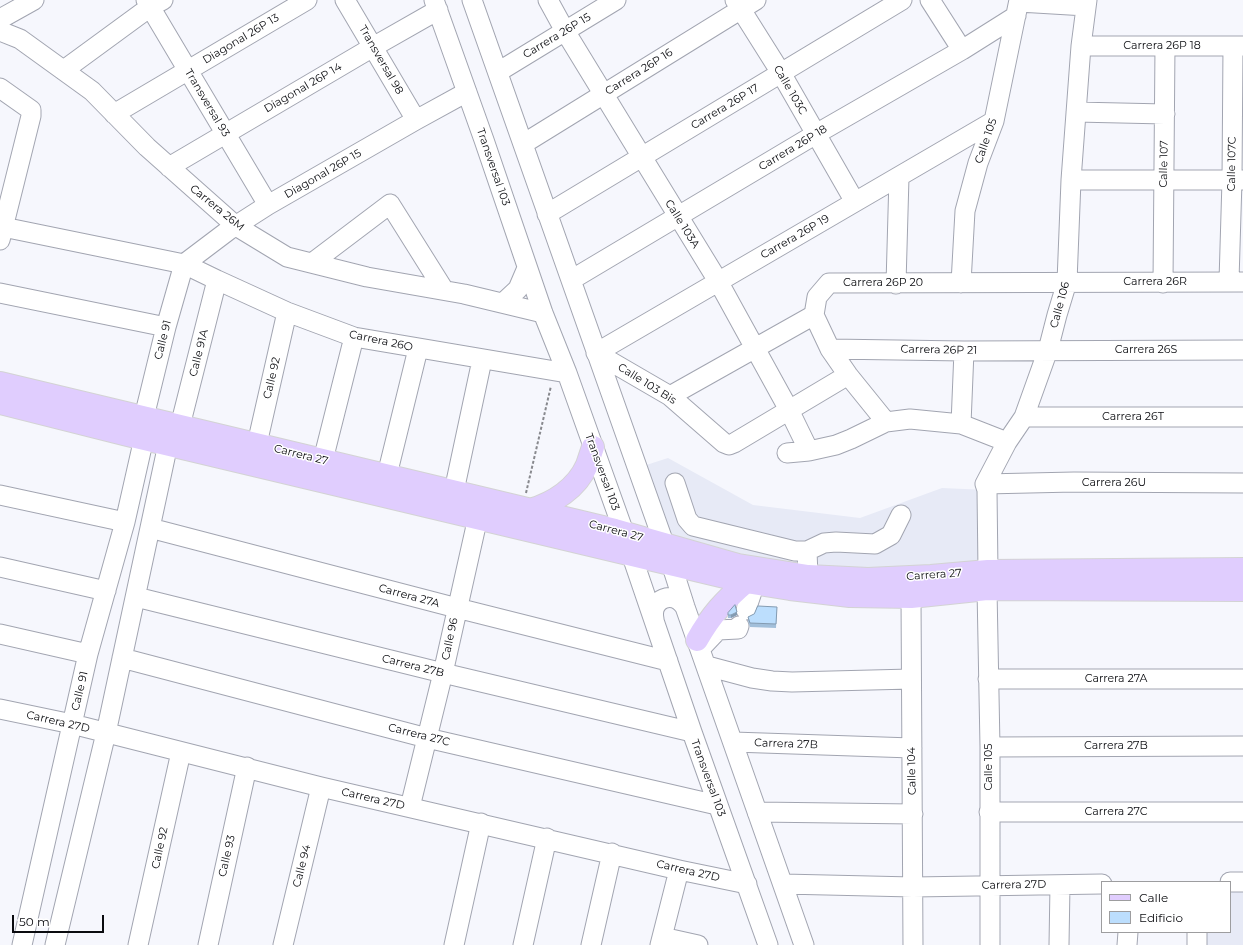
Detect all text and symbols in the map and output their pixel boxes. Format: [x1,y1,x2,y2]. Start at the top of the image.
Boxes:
street label: Diagonal 26P 13 [200,11,282,67]
street label: Carrera 26P 15 [521,11,593,61]
street label: Transversal 98 [356,23,406,97]
street label: Carrera 26P 18 [1123,39,1201,53]
street label: Carrera 26P 16 [603,46,675,98]
street label: Diagonal 26P 14 [262,60,344,116]
street label: Calle 103C [771,63,809,117]
street label: Transversal 93 [182,67,232,139]
street label: Carrera 26P 17 [689,82,761,132]
street label: Calle 105 [972,117,1000,165]
street label: Carrera 26P 18 [756,122,830,174]
street label: Transversal 103 [474,126,512,208]
street label: Calle 107C [1225,136,1239,192]
street label: Calle 107 [1157,140,1171,188]
street label: Diagonal 26P 15 [282,147,364,201]
street label: Carrera 26M [187,182,247,234]
street label: Calle 103A [662,197,702,251]
street label: Carrera 26P 19 [758,212,832,262]
street label: Carrera 26R [1123,275,1187,289]
street label: Carrera 26P 20 [843,276,923,290]
street label: Calle 106 [1047,280,1073,330]
street label: Calle 91 [152,319,174,361]
street label: Calle 91A [187,328,211,378]
street label: Carrera 26O [348,328,414,354]
street label: Carrera 26P 21 [901,343,977,357]
street label: Carrera 26S [1115,343,1177,357]
street label: Calle 92 [261,356,283,400]
street label: Calle 103 Bis [615,361,679,407]
street label: Carrera 26T [1102,410,1164,424]
street label: Transversal 103 [582,432,622,512]
street label: Carrera 27 [272,442,330,468]
street label: Carrera 26U [1082,476,1146,490]
street label: Carrera 27 [587,517,645,545]
street label: Carrera 27 [906,566,962,584]
street label: Carrera 27A [377,582,441,610]
street label: Calle 96 [439,617,461,661]
street label: Carrera 27B [380,652,446,680]
street label: Calle 91 [69,670,91,712]
street label: Carrera 27A [1085,672,1147,686]
street label: Carrera 27D [25,708,91,736]
street label: Carrera 27C [387,721,451,749]
street label: Carrera 27B [754,736,818,752]
street label: Transversal 103 [688,738,728,818]
street label: Carrera 27B [1084,739,1148,753]
street label: Calle 105 [982,743,996,791]
street label: Calle 104 [905,747,919,795]
street label: Carrera 27D [340,785,406,813]
street label: Carrera 27C [1084,805,1148,819]
street label: Calle 92 [149,826,171,870]
street label: Calle 93 [216,834,238,878]
street label: Calle 94 [290,843,314,889]
street label: Carrera 27D [655,857,721,885]
street label: Carrera 27D [982,878,1046,892]
legend [1101,881,1231,933]
text: Calle [1139,890,1168,905]
scale bar [14,907,106,933]
text: Edificio [1139,910,1183,925]
text: 50 m [19,914,50,929]

